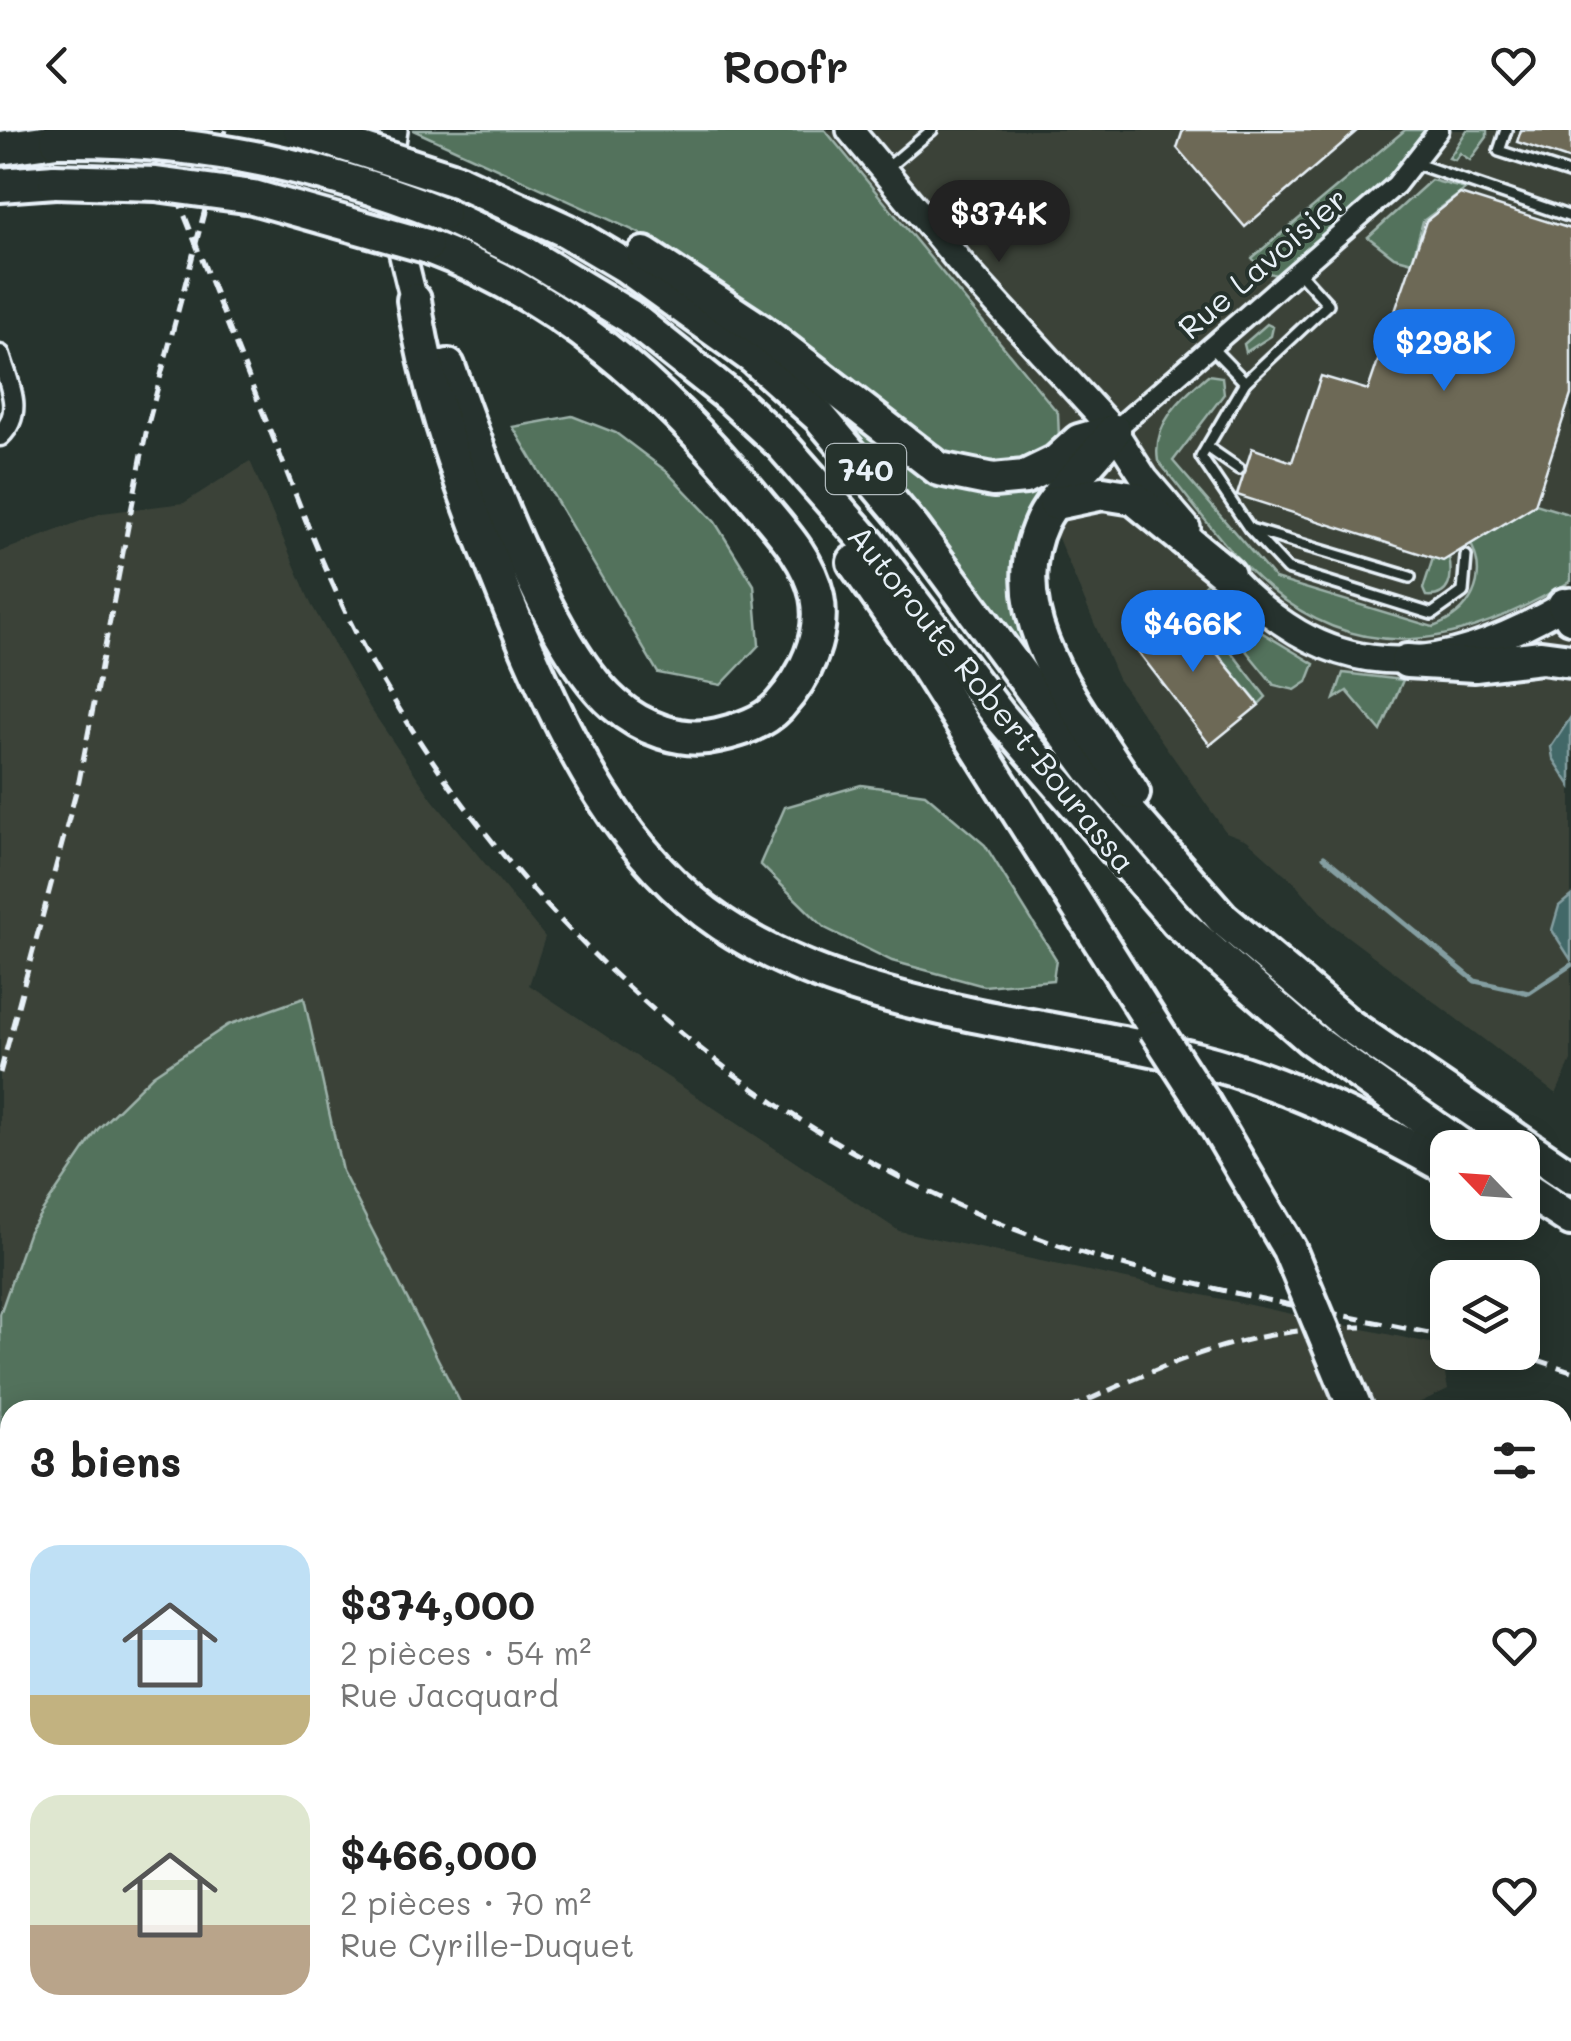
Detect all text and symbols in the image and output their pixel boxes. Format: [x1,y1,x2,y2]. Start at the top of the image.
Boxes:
text: Roofr [722,36,849,94]
icon: back [30,38,85,93]
icon: heart [1486,38,1541,93]
street label: Rue Lavoisier [1168,177,1356,347]
pin: $374K [929,180,1069,265]
text: $374K [950,191,1048,233]
pin: $298K [1374,309,1514,394]
text: $298K [1395,320,1493,362]
road number: 740 [826,444,906,494]
street label: Autoroute Robert-Bourassa [839,515,1147,881]
pin: $466K [1123,590,1263,675]
text: $466K [1143,601,1243,643]
north arrow [1430,1130,1540,1240]
map controls [1430,1130,1540,1370]
button: layers [1430,1260,1540,1370]
text: 3 biens [30,1433,182,1488]
icon: filters [1487,1433,1542,1488]
text: $374,000 [340,1576,535,1631]
icon: home [110,1585,230,1705]
icon: heart [1487,1618,1542,1673]
text: 2 pièces · 54 m² [340,1631,591,1673]
text: Rue Jacquard [340,1673,559,1715]
text: $466,000 [340,1826,537,1881]
icon: home [110,1835,230,1955]
icon: heart [1487,1868,1542,1923]
text: 2 pièces · 70 m² [340,1881,591,1923]
text: Rue Cyrille-Duquet [340,1923,634,1965]

